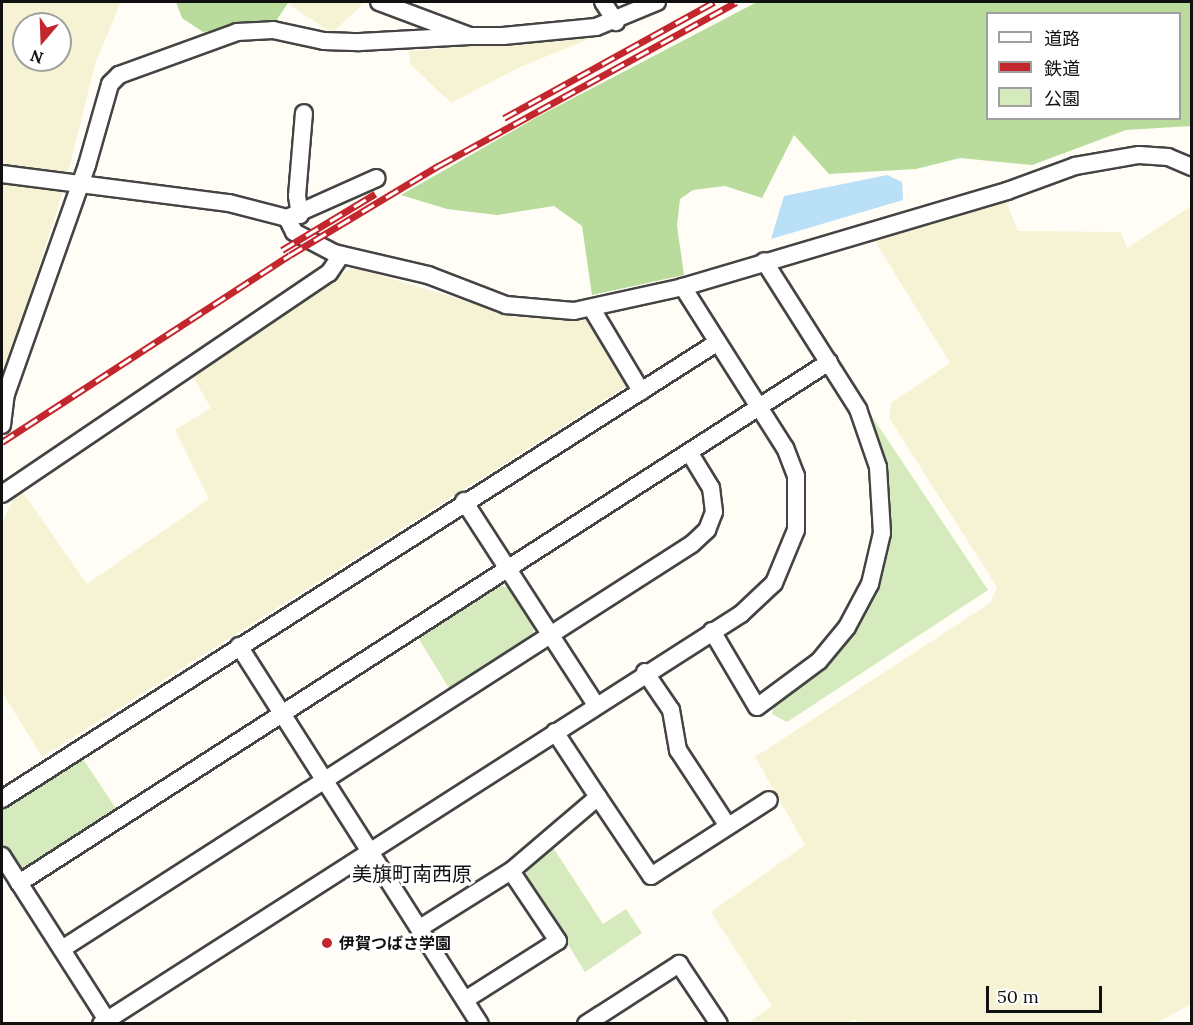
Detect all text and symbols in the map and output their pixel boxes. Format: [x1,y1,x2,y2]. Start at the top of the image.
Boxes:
north arrow [12,12,72,72]
legend [986,12,1181,120]
text: 道路 [1044,27,1080,50]
text: N [28,46,46,69]
text: 鉄道 [1044,57,1080,80]
text: 公園 [1044,87,1080,110]
district label: 美旗町南西原 [352,861,472,885]
place label: 伊賀つばさ学園 [339,933,451,953]
marker: 伊賀つばさ学園 [320,936,334,950]
scale bar [989,974,1104,1012]
text: 50 m [997,985,1039,1008]

